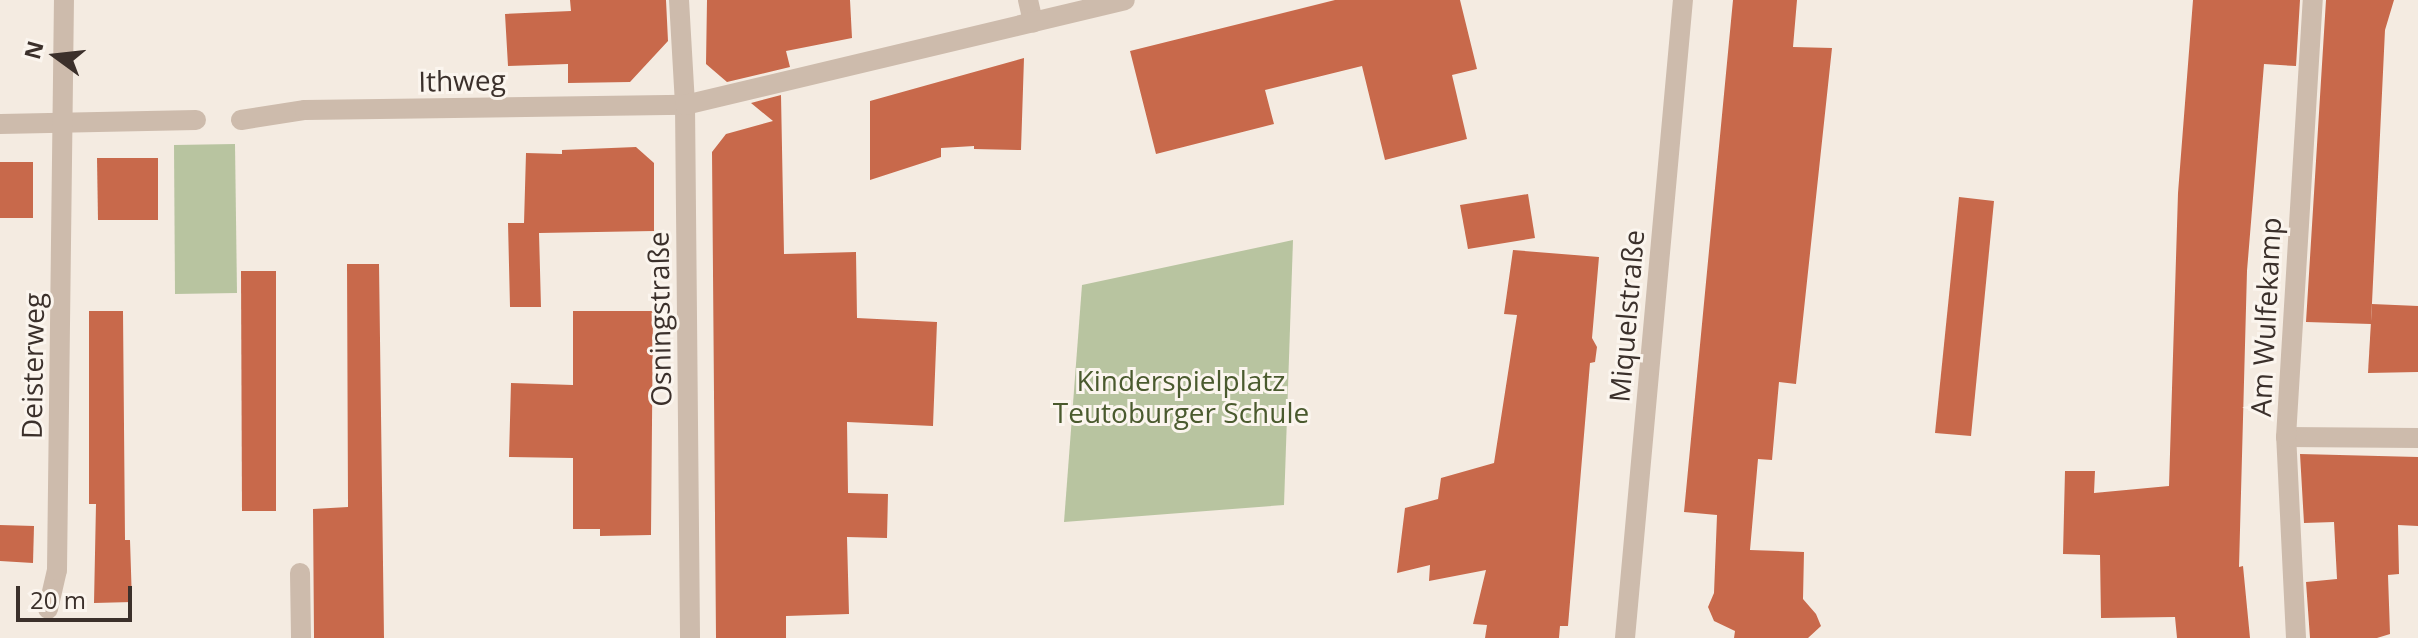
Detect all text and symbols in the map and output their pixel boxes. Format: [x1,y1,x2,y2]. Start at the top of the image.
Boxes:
north arrow [16,16,96,96]
text: N [16,37,50,62]
street label: Ithweg [418,62,506,98]
street label: Am Wulfekamp [2243,217,2287,417]
street label: Miquelstraße [1602,228,1650,404]
street label: Osningstraße [641,231,677,407]
street label: Deisterweg [14,293,50,439]
park label: Kinderspielplatz Teutoburger Schule [1053,363,1309,429]
scale bar [20,570,136,620]
text: 20 m [30,583,86,616]

